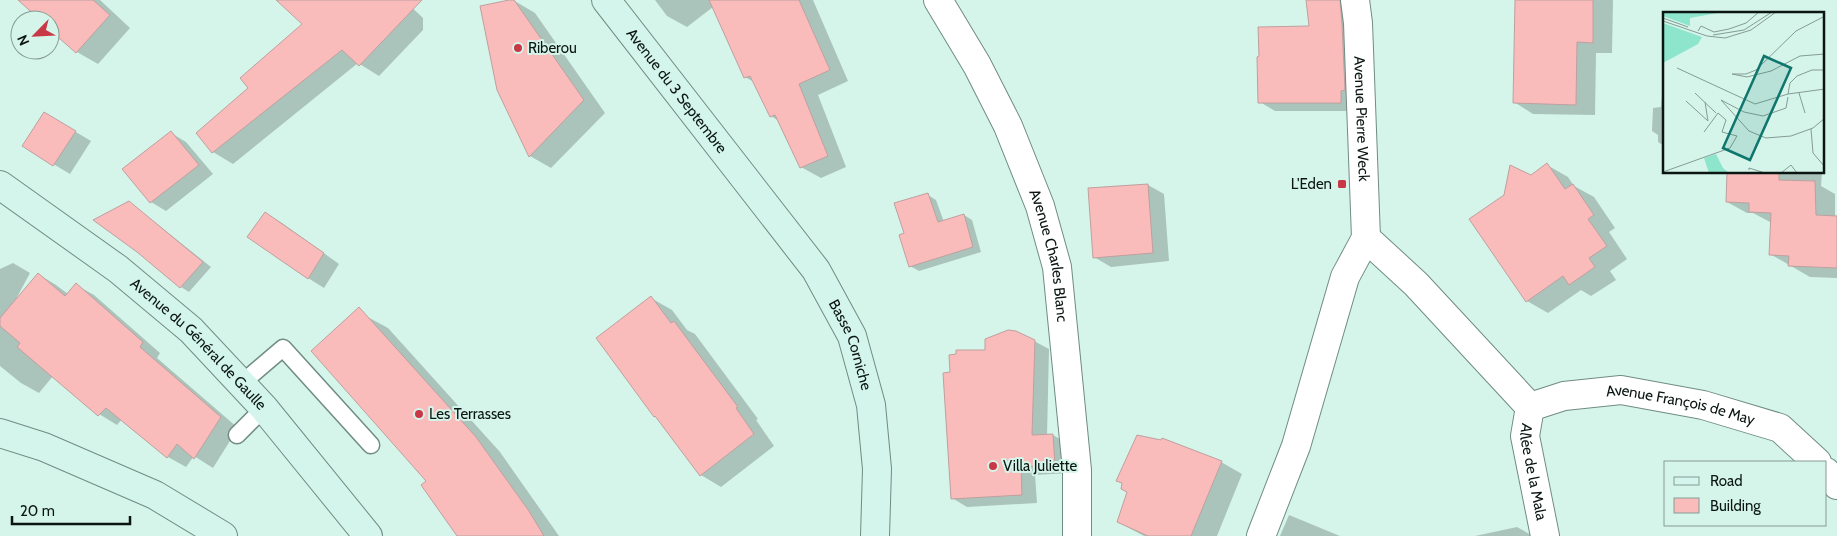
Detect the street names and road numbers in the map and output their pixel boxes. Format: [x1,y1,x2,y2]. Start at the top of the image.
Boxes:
street label: Avenue du 3 Septembre [622,25,731,157]
street label: Avenue Pierre Weck [1350,56,1373,182]
street label: Avenue Charles Blanc [1025,187,1071,323]
street label: Avenue du Général de Gaulle [127,274,270,414]
street label: Basse Corniche [825,296,876,392]
street label: Avenue François de May [1605,381,1757,429]
street label: Allée de la Mala [1516,422,1551,523]

